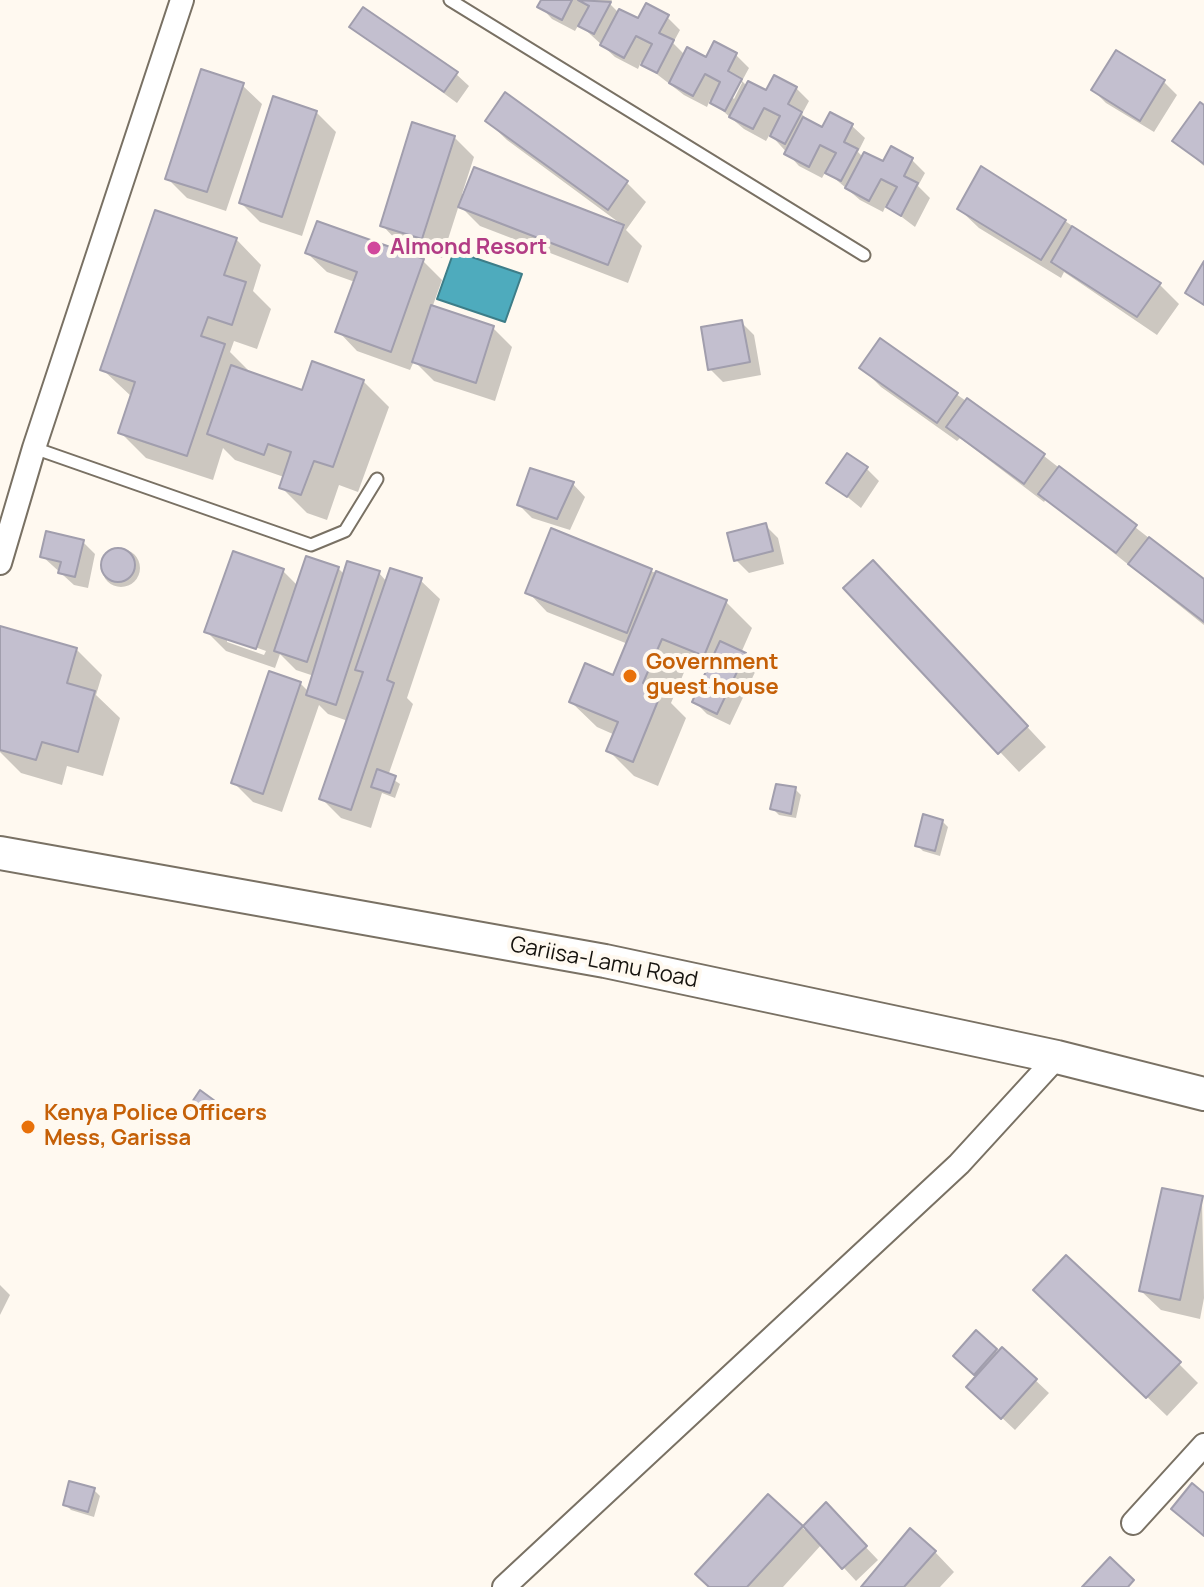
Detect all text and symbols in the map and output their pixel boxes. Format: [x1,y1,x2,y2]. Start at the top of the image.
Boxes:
place label: Almond Resort [390,235,547,261]
marker: Almond Resort [365,239,383,257]
place label: Government guest house [646,650,779,702]
marker: Government guest house [621,667,639,685]
street label: Gariisa-Lamu Road [508,932,700,994]
place label: Kenya Police Officers Mess, Garissa [44,1101,267,1152]
marker: Kenya Police Officers Mess, Garissa [19,1118,37,1136]

